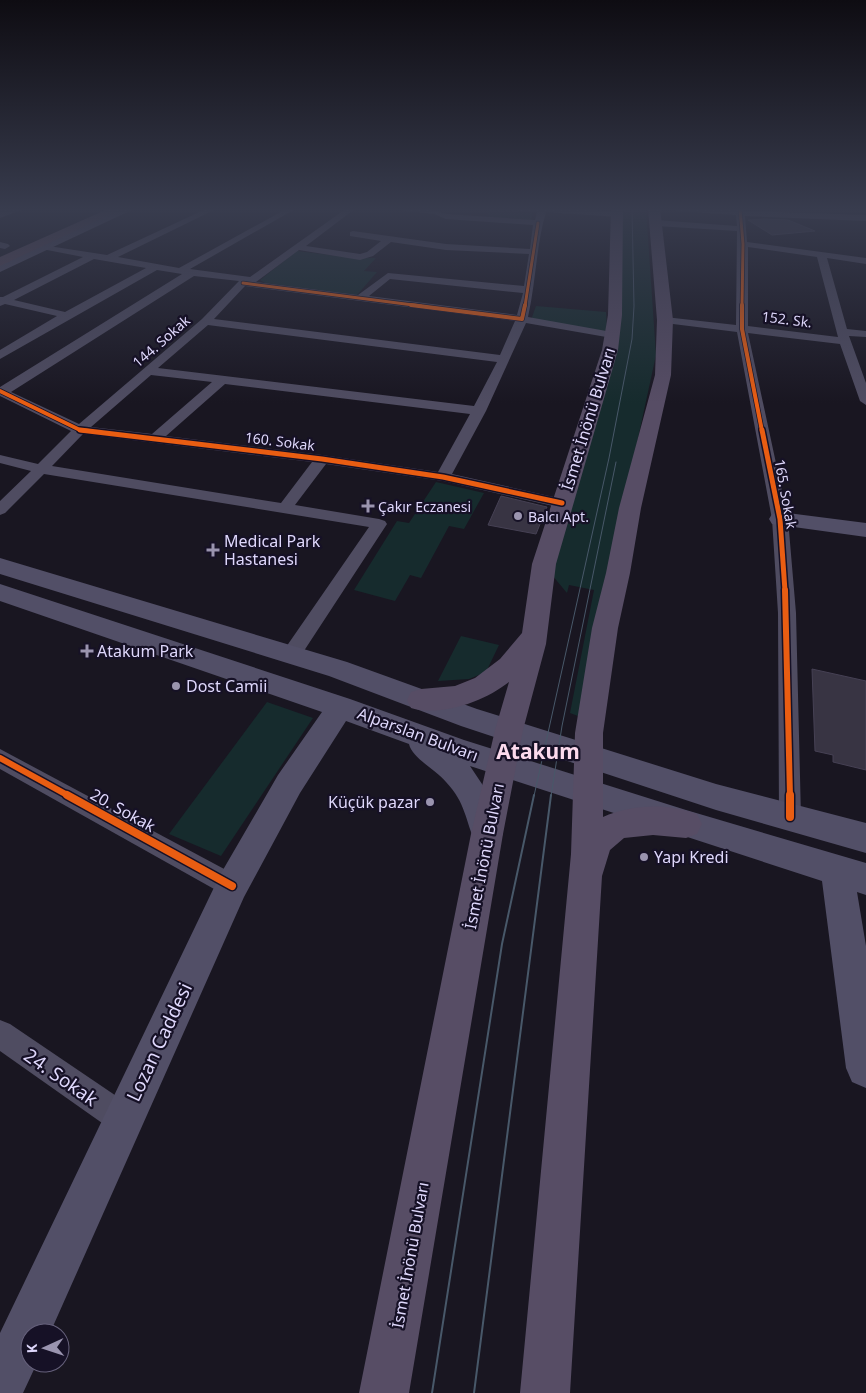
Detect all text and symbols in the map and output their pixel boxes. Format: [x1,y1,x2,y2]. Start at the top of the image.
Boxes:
street label: 152. Sk. [761,307,813,331]
street label: 144. Sokak [128,310,194,371]
street label: İsmet İnönü Bulvarı [556,345,620,493]
street label: 160. Sokak [244,427,317,455]
street label: 165. Sokak [771,458,802,531]
place label: Çakır Eczanesi [378,497,471,516]
marker: Çakır Eczanesi [362,500,374,512]
place label: Balcı Apt. [528,507,589,526]
marker: Balcı Apt. [512,510,524,522]
place label: Medical Park Hastanesi [224,530,321,570]
marker: Medical Park Hastanesi [206,543,220,557]
place label: Atakum Park [97,640,194,662]
marker: Atakum Park [81,645,93,657]
place label: Dost Camii [186,675,267,697]
marker: Dost Camii [170,680,182,692]
street label: Alparslan Bulvarı [355,702,481,766]
district label: Atakum [496,737,580,765]
street label: İsmet İnönü Bulvarı [459,781,509,931]
street label: 20. Sokak [86,783,160,837]
place label: Küçük pazar [328,791,420,813]
marker: Küçük pazar [424,796,436,808]
place label: Yapı Kredi [654,846,729,868]
marker: Yapı Kredi [638,851,650,863]
street label: Lozan Caddesi [120,978,198,1106]
street label: 24. Sokak [19,1042,103,1112]
street label: İsmet İnönü Bulvarı [386,1180,434,1330]
north arrow [20,1323,70,1373]
text: K [22,1343,41,1354]

